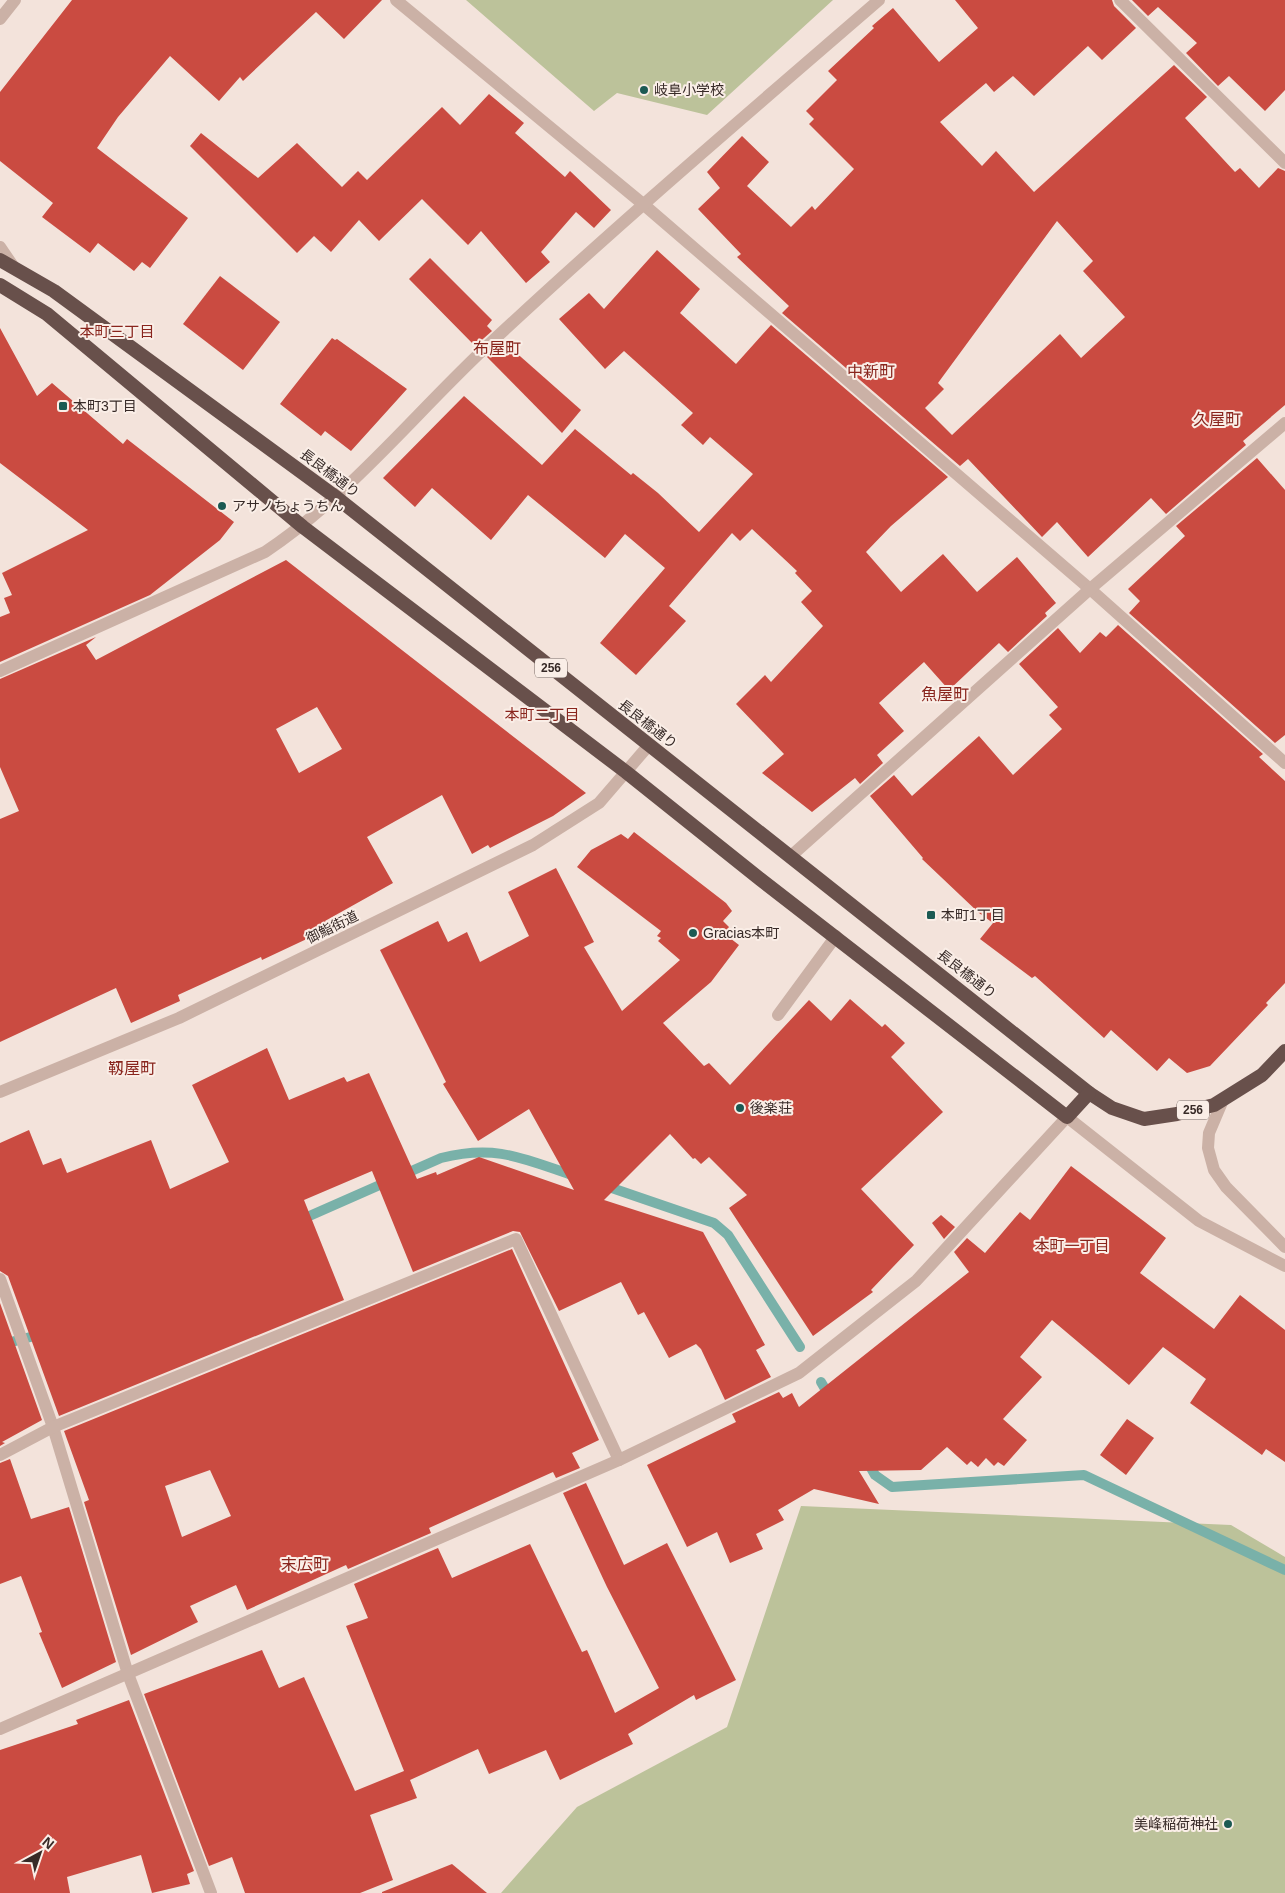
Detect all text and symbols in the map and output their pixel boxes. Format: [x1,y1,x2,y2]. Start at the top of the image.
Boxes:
place label: 岐阜小学校 [654,82,724,98]
marker: 岐阜小学校 [638,84,650,96]
district label: 本町三丁目 [79,323,155,340]
district label: 布屋町 [473,340,521,357]
district label: 中新町 [847,363,895,380]
place label: 本町3丁目 [73,398,137,414]
marker: 本町3丁目 [57,400,69,412]
district label: 久屋町 [1193,411,1241,428]
street label: 長良橋通り [297,446,363,500]
place label: アサノちょうちん [232,498,344,514]
marker: アサノちょうちん [216,500,228,512]
road number: 256 [535,658,567,678]
district label: 魚屋町 [921,685,969,703]
street label: 長良橋通り [615,696,681,752]
district label: 本町二丁目 [504,706,580,723]
place label: 本町1丁目 [941,907,1005,923]
street label: 御鮨街道 [303,908,361,946]
marker: 本町1丁目 [925,909,937,921]
place label: Gracias本町 [703,925,779,941]
marker: Gracias本町 [687,927,699,939]
street label: 長良橋通り [934,946,1000,1002]
district label: 靱屋町 [108,1060,156,1077]
place label: 後楽荘 [750,1100,792,1116]
road number: 256 [1177,1100,1209,1120]
marker: 後楽荘 [734,1102,746,1114]
district label: 本町一丁目 [1034,1237,1110,1254]
district label: 末広町 [281,1556,329,1573]
place label: 美峰稲荷神社 [1134,1816,1218,1832]
marker: 美峰稲荷神社 [1222,1818,1234,1830]
north arrow [15,1828,65,1878]
text: N [39,1834,57,1852]

